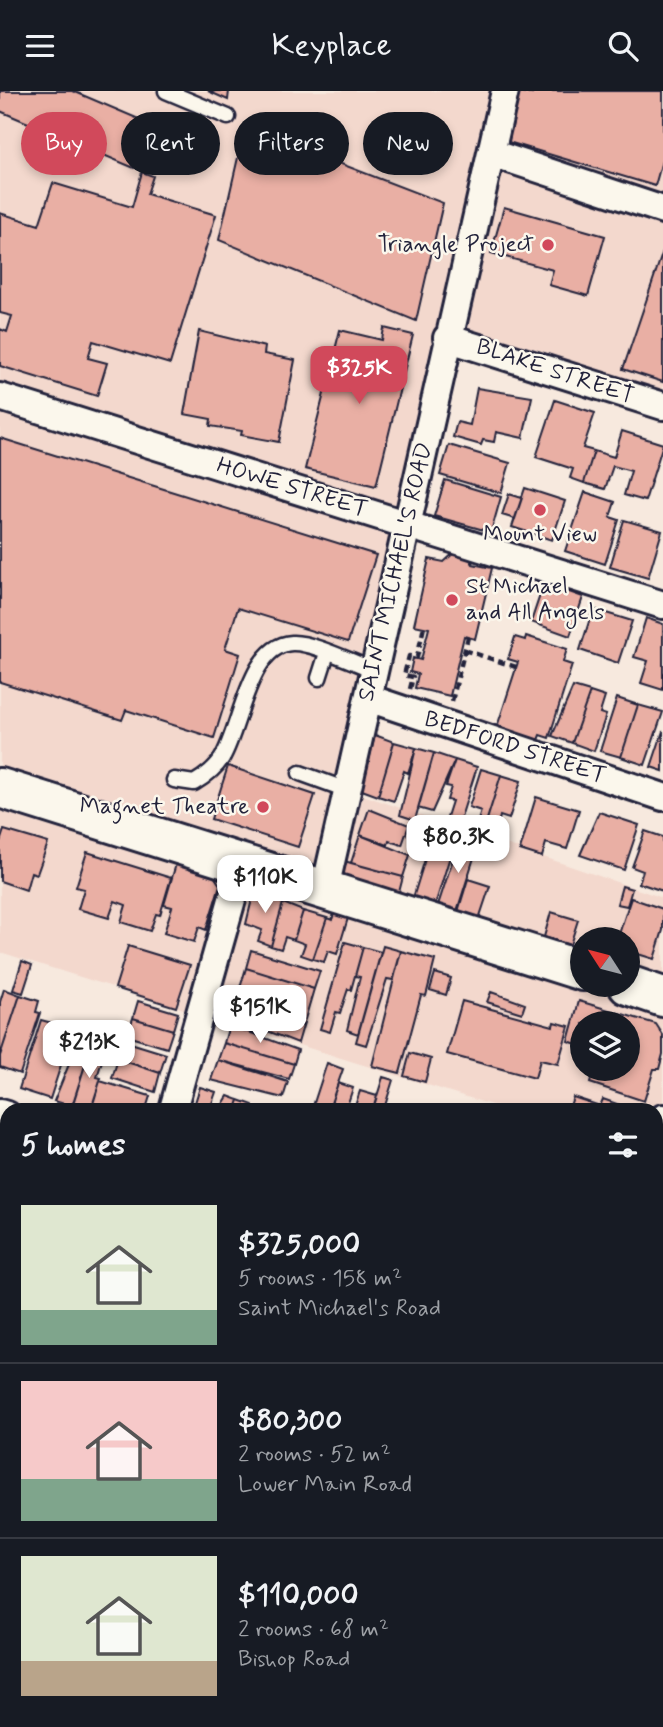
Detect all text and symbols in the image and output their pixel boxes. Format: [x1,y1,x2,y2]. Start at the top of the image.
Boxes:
text: Keyplace [271,25,392,67]
icon: menu [21,27,59,65]
icon: search [604,27,642,65]
chip: Buy [21,112,107,175]
chip: Rent [121,112,220,175]
chip: Filters [234,112,349,175]
chip: New [363,112,453,175]
place label: Triangle Project [378,230,534,260]
marker: Triangle Project [540,237,556,253]
street label: BLAKE STREET [472,332,638,412]
pin: $325K [310,347,408,406]
text: $325K [326,354,392,384]
street label: SAINT MICHAEL'S ROAD [352,440,440,704]
street label: HOWE STREET [213,451,371,525]
marker: Mount View [532,502,548,518]
place label: Mount View [483,520,597,550]
place label: St Michael and All Angels [466,572,605,630]
marker: St Michael and All Angels [444,592,460,608]
street label: BEDFORD STREET [420,704,610,792]
place label: Magnet Theatre [80,792,249,824]
marker: Magnet Theatre [255,799,271,815]
pin: $80.3K [401,815,515,875]
text: $80.3K [422,823,494,853]
pin: $110K [216,855,314,915]
text: $110K [233,863,297,893]
north arrow [570,927,640,997]
map controls [570,927,640,1081]
pin: $151K [211,985,309,1045]
text: $151K [229,993,291,1023]
button: layers [570,1011,640,1081]
pin: $213K [40,1021,138,1080]
text: $213K [59,1028,119,1058]
text: 5 homes [21,1126,126,1165]
icon: filters [604,1126,642,1164]
text: $325,000 [238,1225,360,1264]
icon: home [77,1233,161,1317]
text: 5 rooms · 158 m² [238,1264,402,1294]
text: Saint Michael's Road [238,1294,441,1324]
text: $80,300 [238,1401,342,1440]
icon: home [77,1409,161,1493]
text: 2 rooms · 52 m² [238,1440,391,1470]
text: Lower Main Road [238,1470,412,1500]
text: $110,000 [238,1576,358,1615]
icon: home [77,1584,161,1668]
text: 2 rooms · 68 m² [238,1615,389,1645]
text: Bishop Road [238,1645,350,1675]

